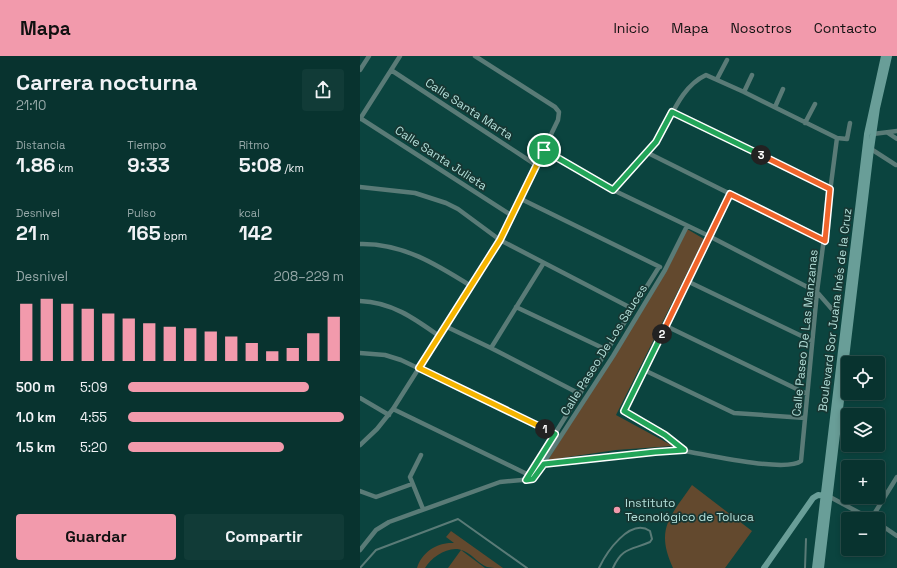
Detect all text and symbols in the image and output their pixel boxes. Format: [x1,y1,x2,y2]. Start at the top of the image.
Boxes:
text: Mapa [20,16,71,41]
text: Inicio [613,19,649,37]
text: Mapa [671,19,709,37]
text: Nosotros [731,19,792,37]
text: Contacto [814,19,877,37]
text: Carrera nocturna [16,68,197,96]
button: share [302,69,344,111]
street label: Calle Santa Marta [422,75,516,143]
text: 21:10 [16,97,46,114]
street label: Calle Santa Julieta [392,122,490,194]
pin [527,133,561,167]
text: Distancia [16,138,65,152]
text: Tiempo [127,138,166,152]
text: Ritmo [239,138,270,152]
icon: arrive [533,139,555,161]
pin: 3 [751,145,771,165]
text: 3 [758,148,764,162]
text: 1.86 [16,152,55,178]
text: 9:33 [127,152,170,178]
text: 5:08 [239,152,282,178]
text: km [55,161,74,175]
text: /km [282,161,304,175]
text: Desnivel [16,206,60,220]
text: Pulso [127,206,156,220]
text: kcal [239,206,260,220]
street label: Boulevard Sor Juana Inés de la Cruz [815,207,855,413]
text: 21 [16,220,37,246]
text: 165 [127,220,161,246]
text: 142 [239,220,272,246]
text: m [37,229,49,243]
text: bpm [161,229,187,243]
street label: Calle Paseo De Las Manzanas [788,249,822,417]
text: Desnivel [16,268,68,285]
text: 208–229 m [274,268,344,285]
street label: Calle Paseo De Los Sauces [557,281,651,419]
pin: 2 [652,324,672,344]
text: 2 [659,327,665,341]
map controls [841,356,885,556]
button: locate [841,356,885,400]
text: 500 m [16,379,55,396]
text: 5:09 [80,379,107,396]
button: layers [841,408,885,452]
text: 1.0 km [16,409,56,426]
text: 4:55 [80,409,107,426]
pin: 1 [535,419,555,439]
text: 1 [543,422,547,436]
text: 1.5 km [16,439,55,456]
text: 5:20 [80,439,107,456]
button: + [841,460,885,504]
place label: Instituto Tecnológico de Toluca [625,495,754,525]
marker: Instituto Tecnológico de Toluca [612,505,622,515]
button: − [841,512,885,556]
button: Guardar [16,514,176,560]
button: Compartir [184,514,344,560]

